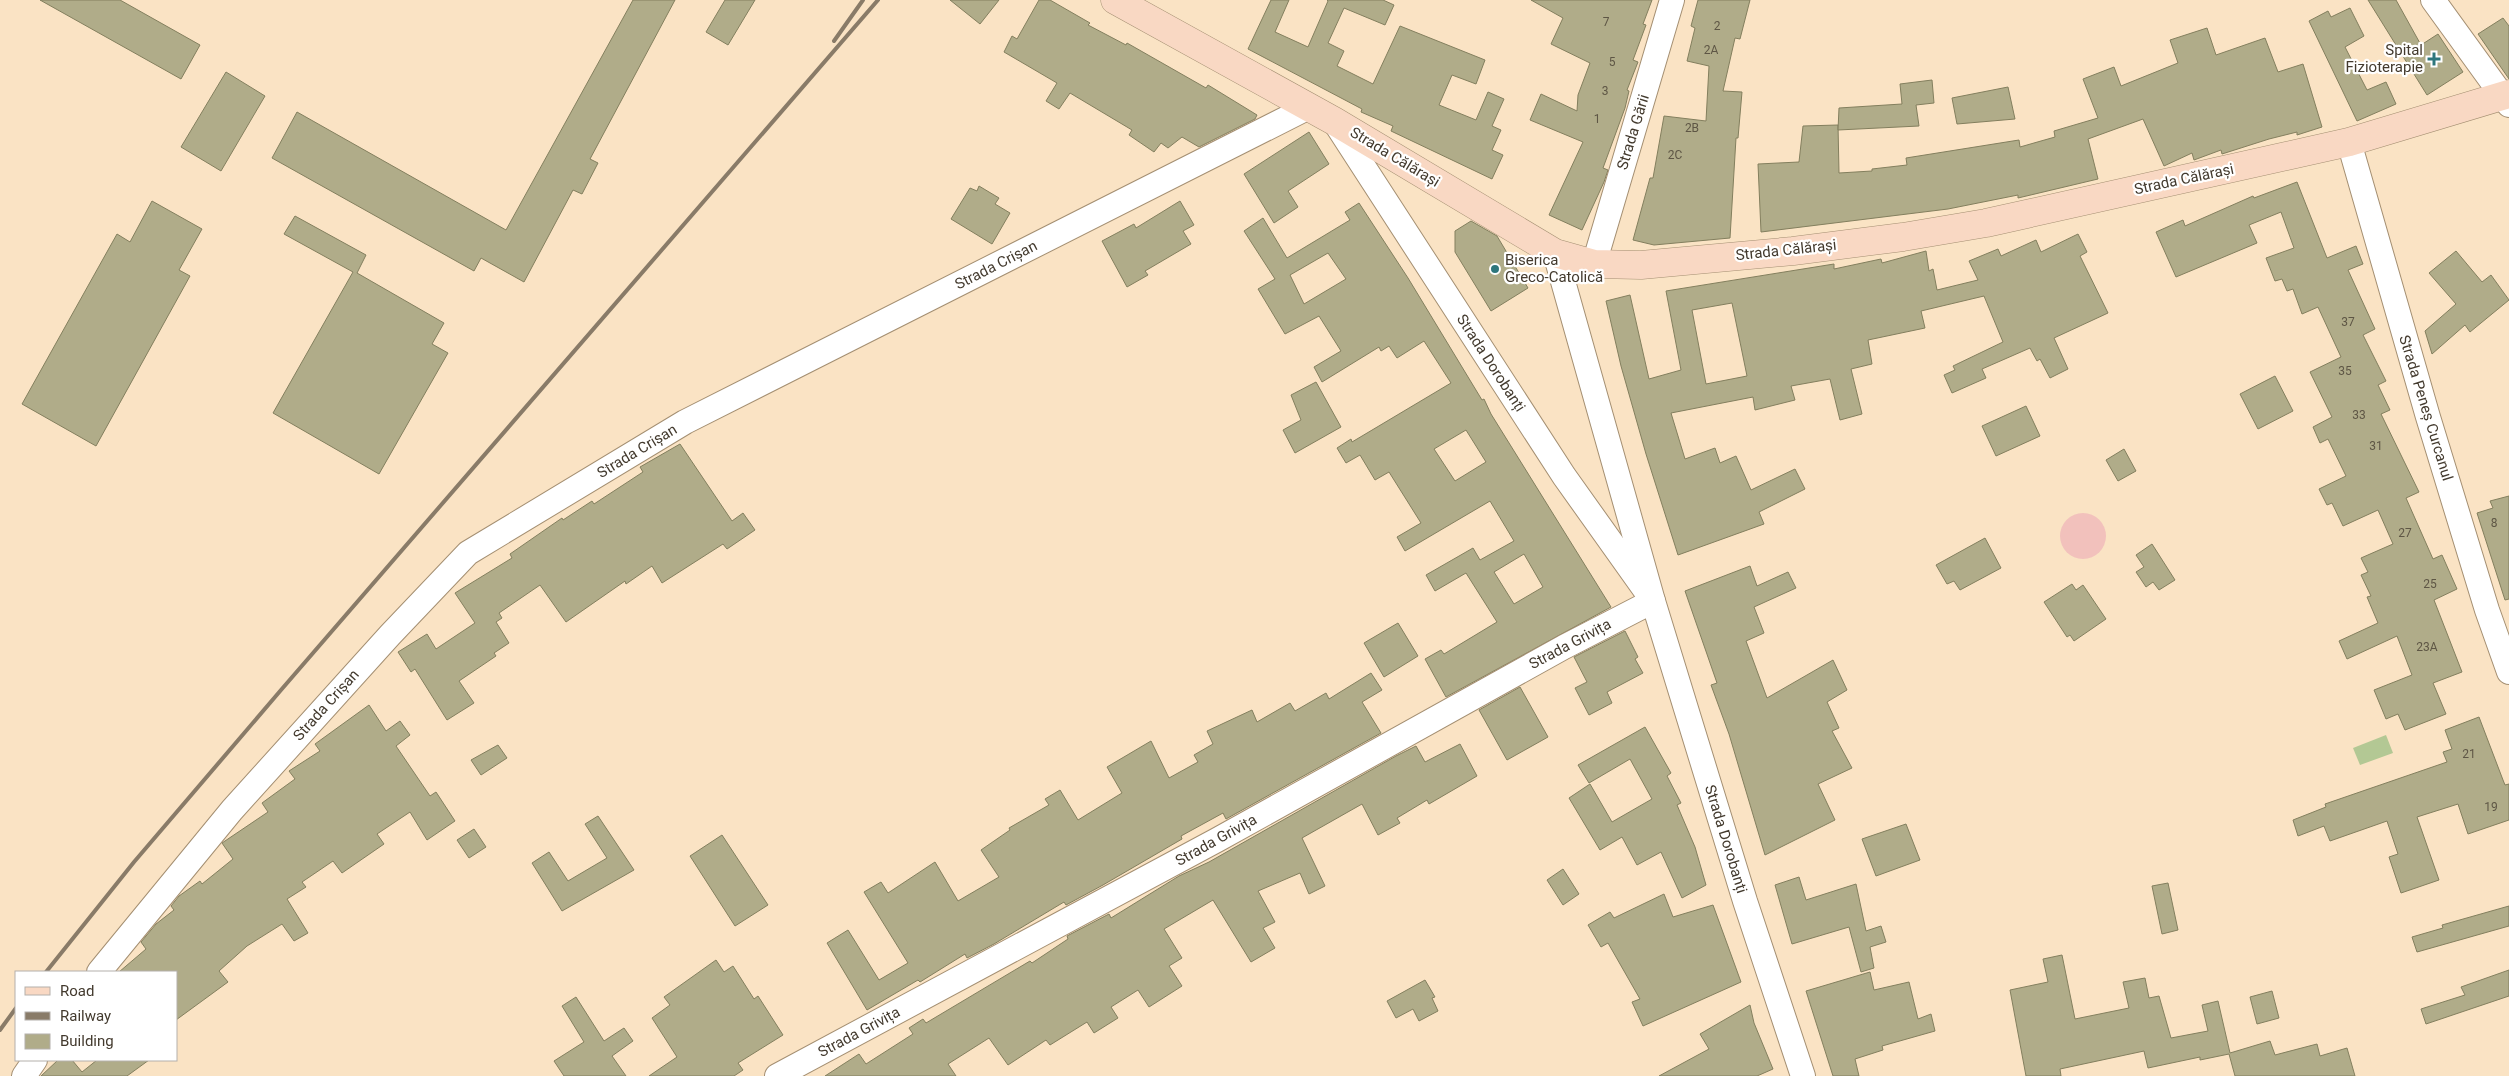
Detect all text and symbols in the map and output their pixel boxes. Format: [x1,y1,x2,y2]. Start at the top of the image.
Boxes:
house number: 7 [1603,15,1610,29]
house number: 2 [1714,19,1721,33]
place label: Spital Fizioterapie [2346,41,2423,76]
house number: 2A [1704,43,1718,57]
marker: Spital Fizioterapie [2427,52,2441,66]
house number: 5 [1609,55,1616,69]
house number: 3 [1602,84,1608,98]
street label: Strada Gării [1613,92,1653,172]
house number: 1 [1594,112,1600,126]
house number: 2B [1685,121,1699,135]
street label: Strada Călărași [1347,123,1443,191]
house number: 2C [1668,148,1682,162]
street label: Strada Călărași [2133,160,2235,198]
street label: Strada Călărași [1735,236,1837,264]
street label: Strada Crișan [952,237,1040,293]
place label: Biserica Greco-Catolică [1505,251,1603,286]
marker: Biserica Greco-Catolică [1489,263,1501,275]
street label: Strada Dorobanți [1453,311,1529,415]
house number: 37 [2341,315,2355,329]
street label: Strada Peneș Curcanul [2395,333,2457,483]
house number: 35 [2338,364,2352,378]
house number: 33 [2352,408,2366,422]
street label: Strada Crișan [594,420,680,482]
house number: 31 [2369,439,2383,453]
house number: 8 [2491,516,2498,530]
house number: 27 [2398,526,2412,540]
house number: 25 [2423,577,2437,591]
street label: Strada Grivița [1526,615,1614,673]
house number: 23A [2416,640,2438,654]
street label: Strada Crișan [289,666,363,744]
house number: 21 [2462,747,2476,761]
street label: Strada Dorobanți [1701,783,1751,895]
house number: 19 [2484,800,2498,814]
street label: Strada Grivița [1172,810,1260,870]
legend [15,971,178,1061]
text: Road [60,982,94,1000]
street label: Strada Grivița [815,1003,903,1061]
text: Railway [60,1007,111,1025]
text: Building [60,1032,114,1050]

